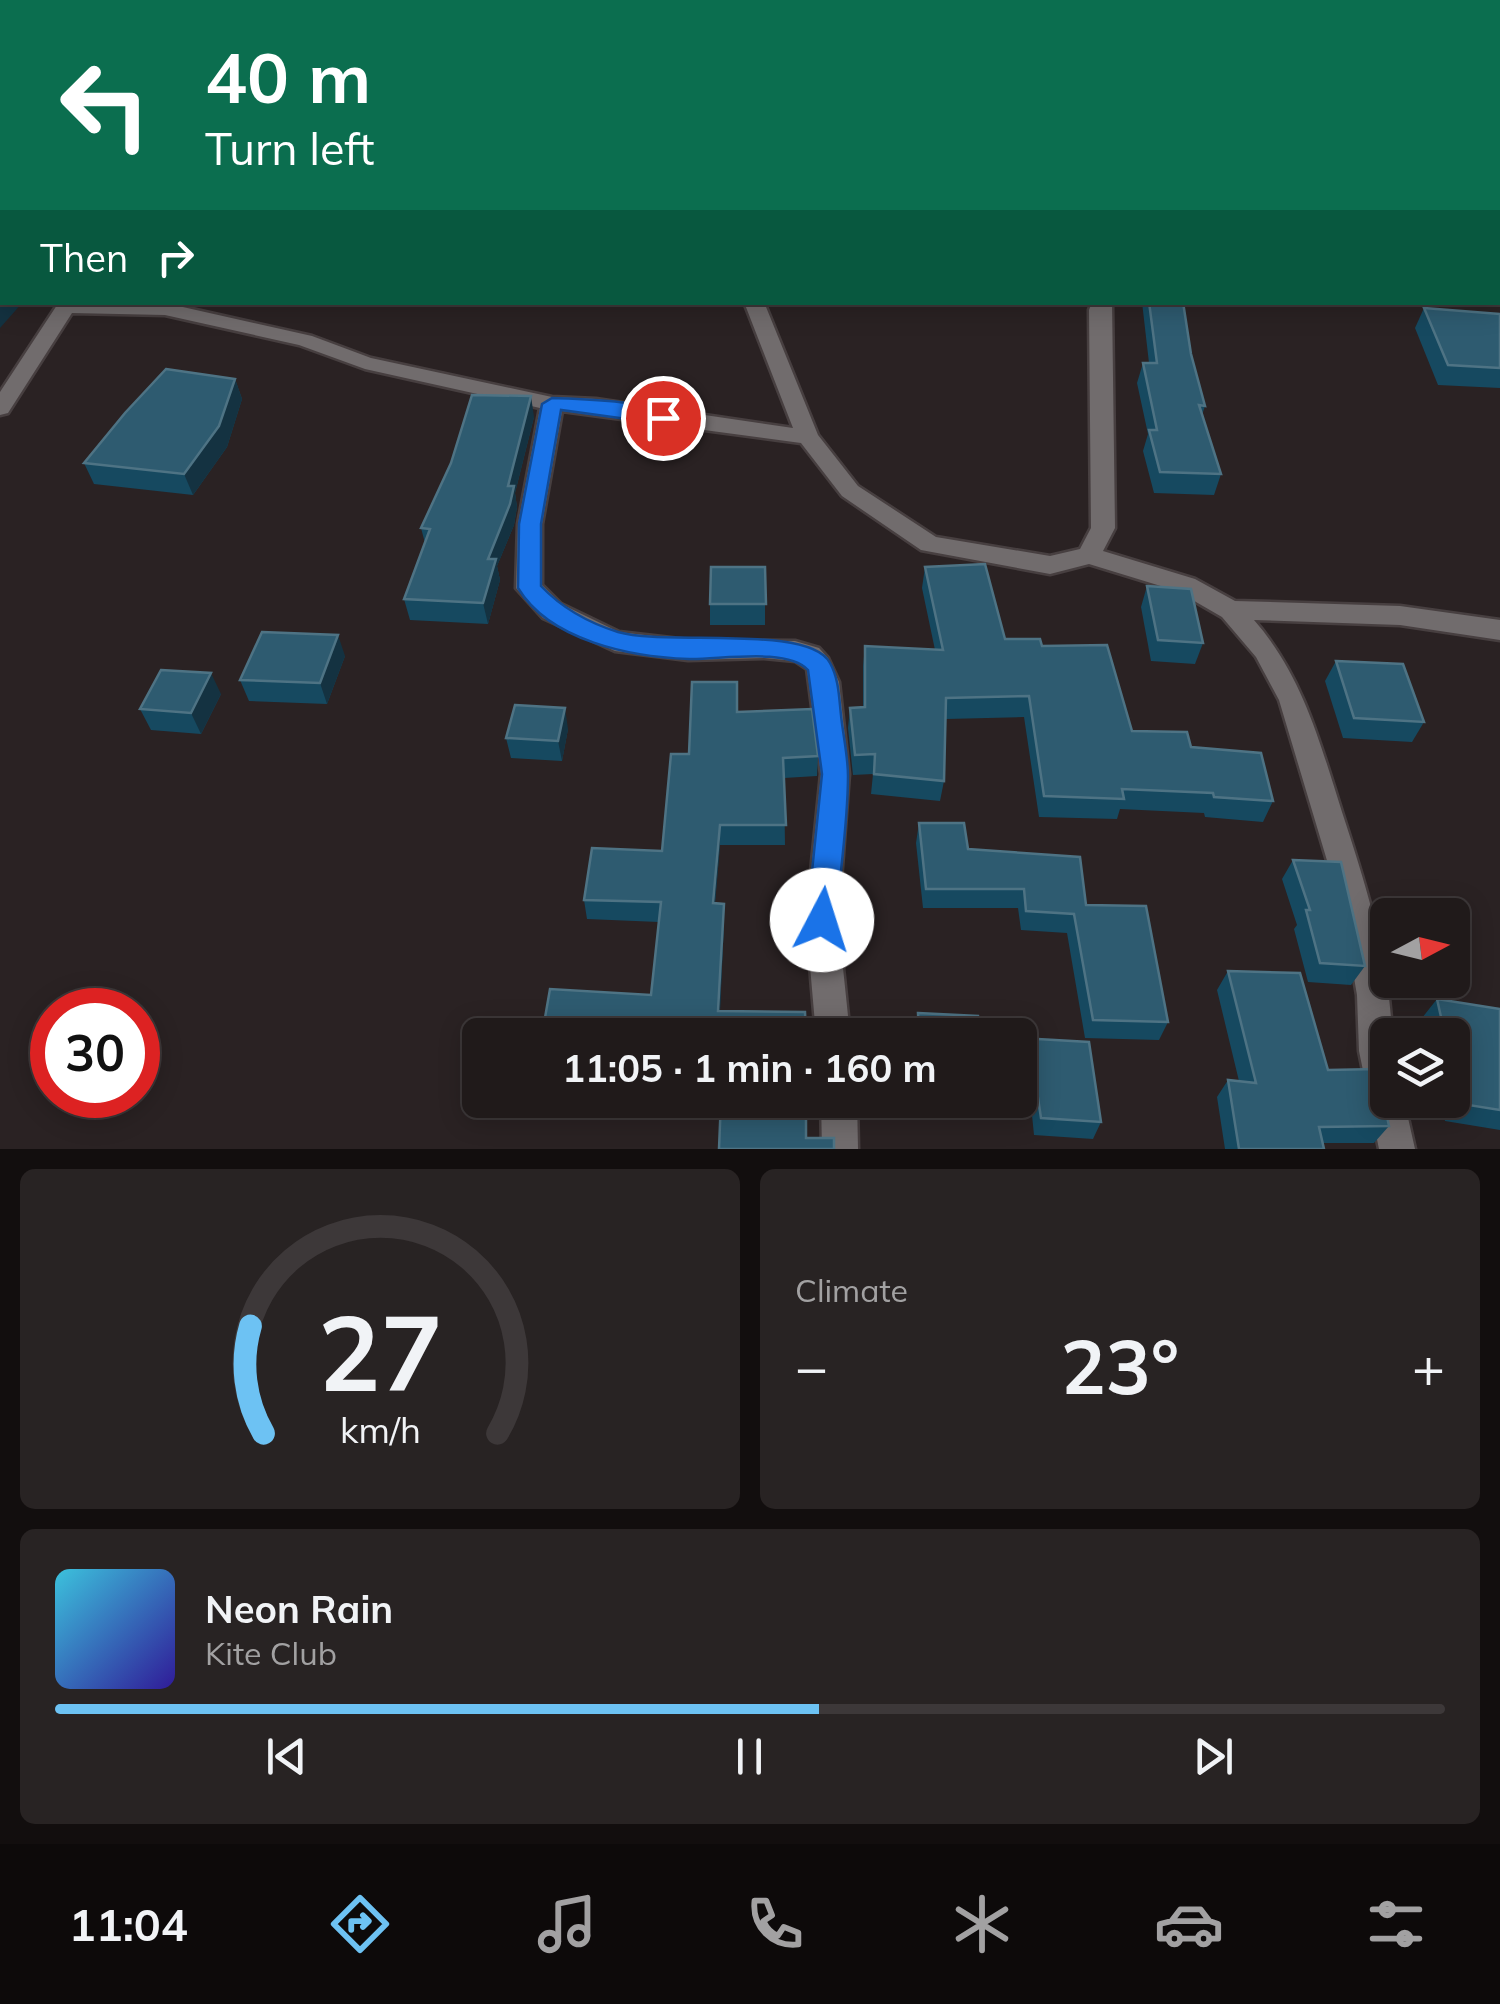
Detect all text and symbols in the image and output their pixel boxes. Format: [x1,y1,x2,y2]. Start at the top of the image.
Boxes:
text: 40 m [205,33,371,121]
icon: left [40,40,170,170]
text: Turn left [205,120,374,176]
icon: right [148,230,203,285]
text: Then [40,234,128,282]
pin [621,376,706,461]
icon: arrive [636,391,691,446]
position arrow [770,868,874,972]
north arrow [1370,898,1470,998]
map controls [1370,898,1470,1118]
speed limit sign: 30 [30,988,160,1118]
button: layers [1370,1018,1470,1118]
text: 11:05 · 1 min · 160 m [562,1044,937,1092]
text: Climate [795,1270,908,1310]
text: 27 [318,1286,442,1417]
text: 23° [1061,1319,1179,1413]
text: − [795,1332,828,1401]
text: + [1412,1332,1445,1401]
text: km/h [340,1407,420,1452]
text: Neon Rain [205,1585,393,1633]
text: Kite Club [205,1633,337,1673]
icon: previous [259,1729,314,1784]
icon: pause [722,1729,777,1784]
icon: next [1186,1729,1241,1784]
icon: directions [325,1889,395,1959]
icon: music [532,1889,602,1959]
icon: phone [740,1889,810,1959]
icon: climate [947,1889,1017,1959]
icon: car [1154,1889,1224,1959]
icon: filters [1361,1889,1431,1959]
text: 11:04 [69,1896,188,1952]

